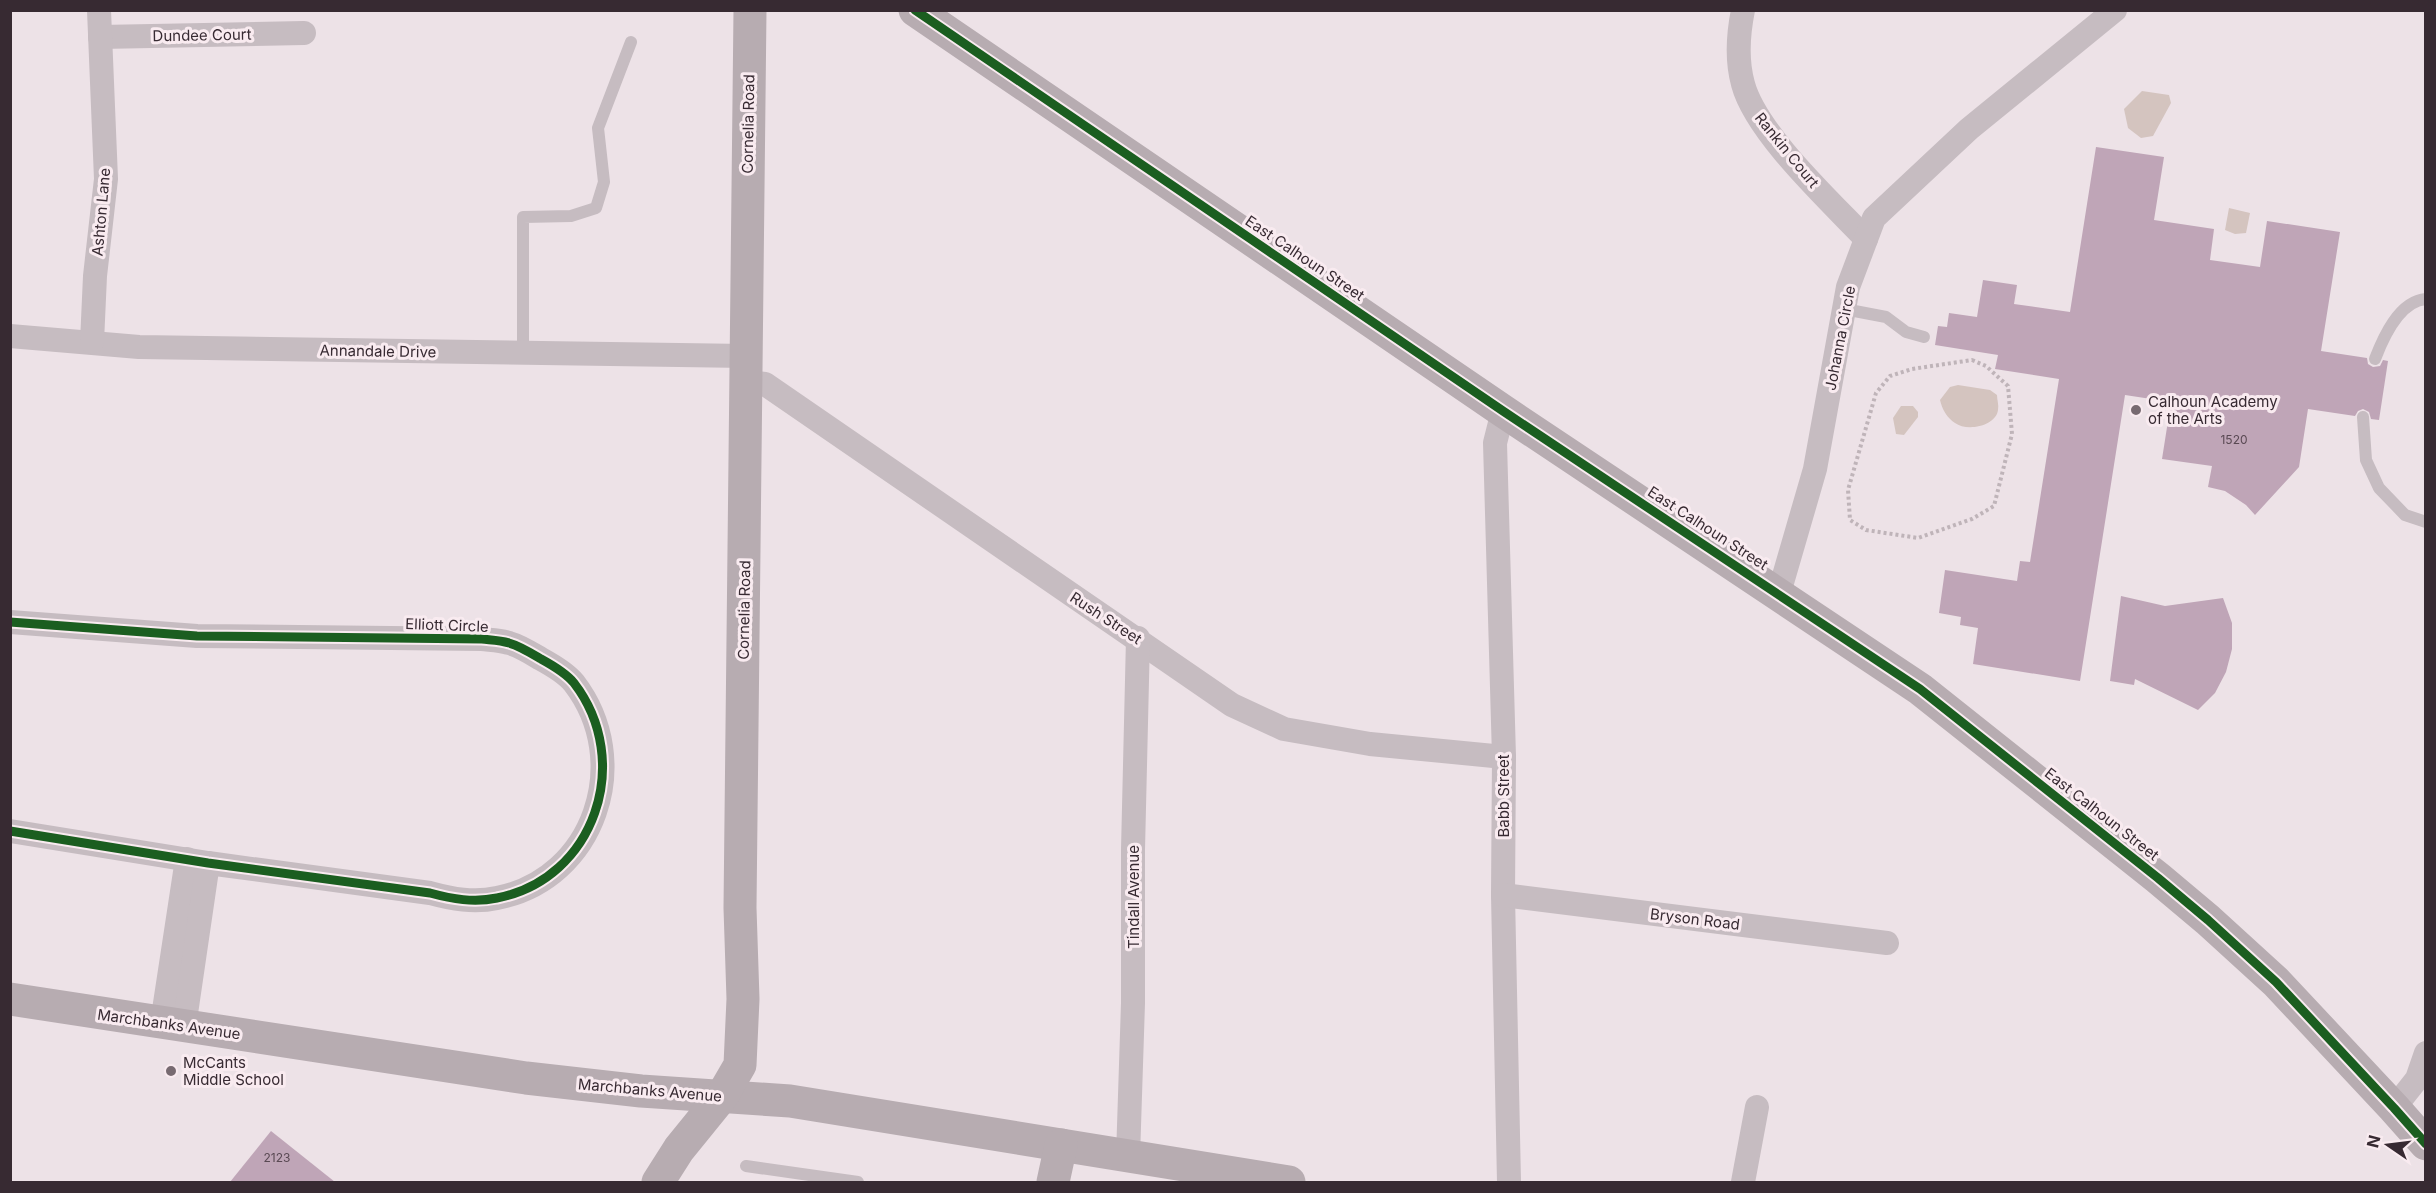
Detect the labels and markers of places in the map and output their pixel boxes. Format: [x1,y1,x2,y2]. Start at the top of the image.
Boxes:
place label: Calhoun Academy of the Arts [2148,392,2278,428]
marker: Calhoun Academy of the Arts [2129,403,2143,417]
place label: McCants Middle School [183,1053,284,1089]
marker: McCants Middle School [164,1064,178,1078]

